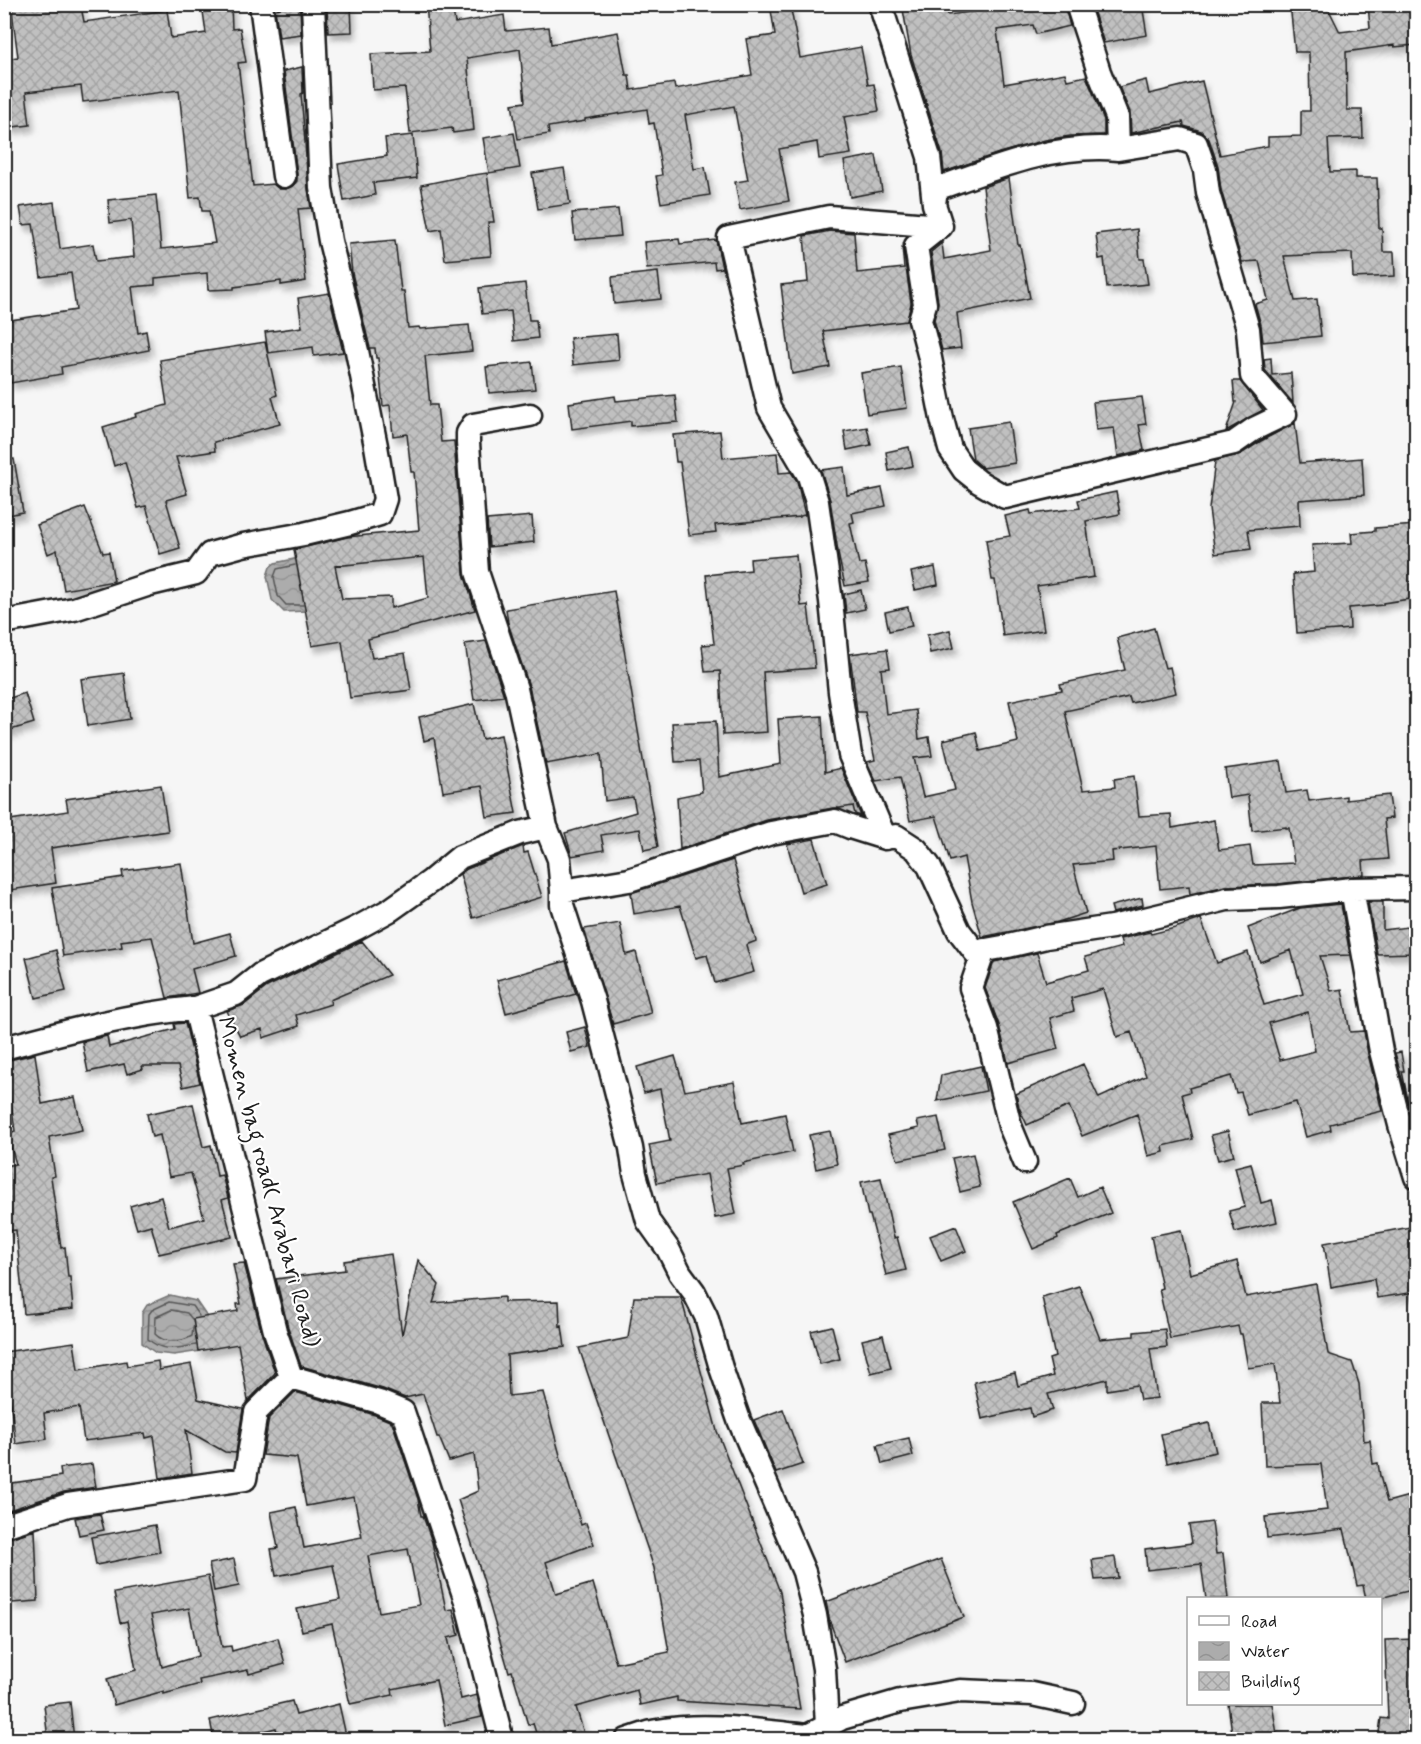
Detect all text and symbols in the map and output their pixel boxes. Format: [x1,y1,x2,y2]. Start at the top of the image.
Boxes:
street label: Momen bag road( Arabari Road) [206,1013,327,1352]
legend [1187,1597,1382,1705]
text: Road [1241,1610,1277,1634]
text: Water [1241,1640,1290,1664]
text: Building [1241,1670,1301,1696]

